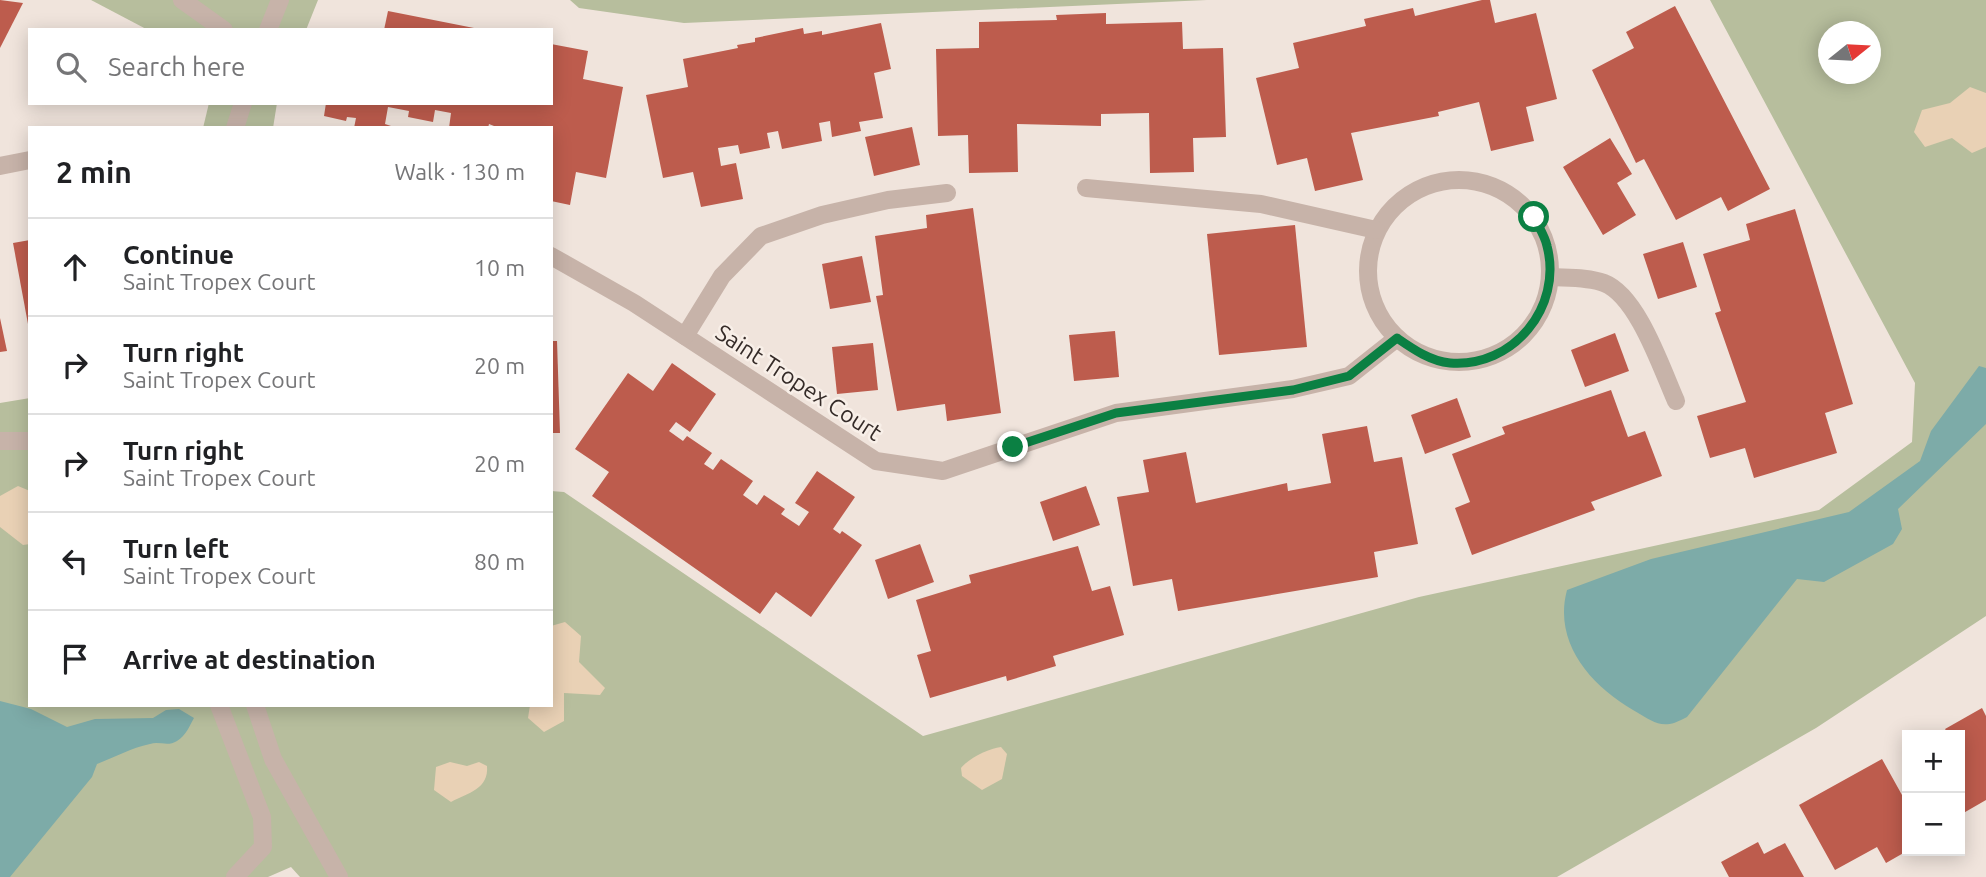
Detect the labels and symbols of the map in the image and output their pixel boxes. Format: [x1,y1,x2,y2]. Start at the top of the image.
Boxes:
north arrow [1818,21,1881,84]
route start [1518,201,1549,232]
street label: Saint Tropex Court [711,319,887,445]
route end [997,431,1028,462]

